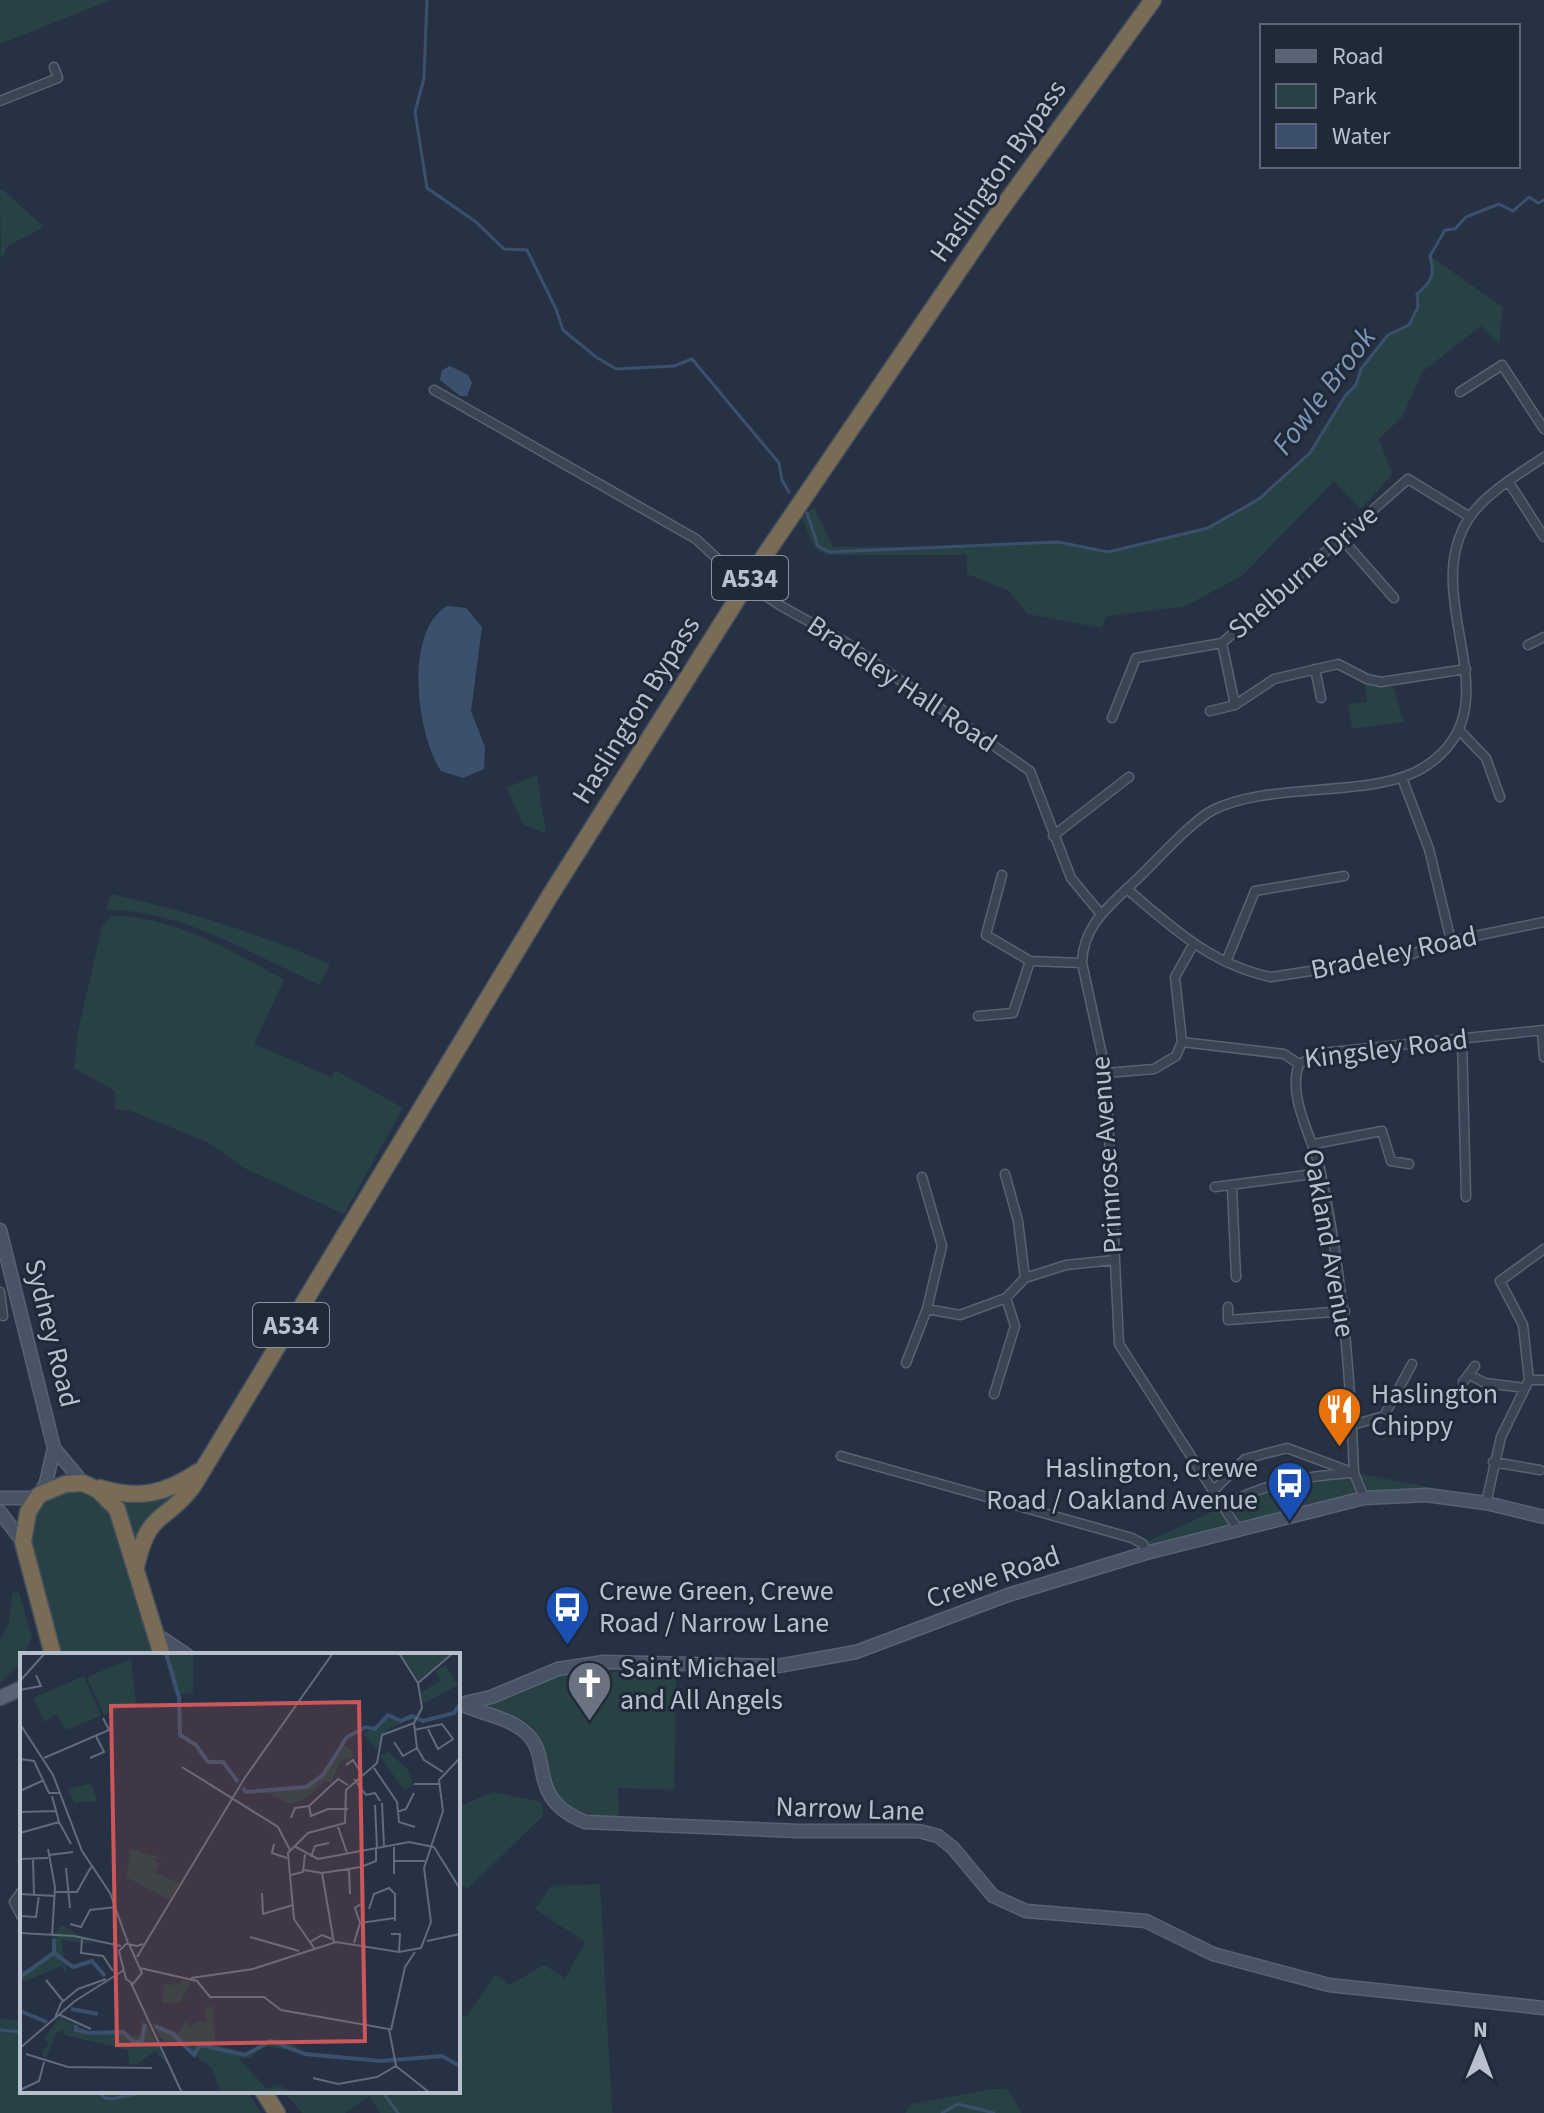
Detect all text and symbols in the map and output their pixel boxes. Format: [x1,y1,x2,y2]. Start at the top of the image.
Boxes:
legend [1260,24,1520,168]
text: Road [1332,39,1384,74]
street label: Haslington Bypass [920,72,1076,270]
text: Park [1332,79,1377,114]
text: Water [1332,119,1391,154]
water label: Fowle Brook [1262,317,1387,464]
street label: Shelburne Drive [1219,496,1387,648]
road number: A534 [712,556,788,600]
street label: Bradeley Hall Road [799,606,1005,762]
street label: Haslington Bypass [562,608,710,812]
street label: Bradeley Road [1307,916,1481,990]
street label: Kingsley Road [1302,1019,1470,1079]
street label: Primrose Avenue [1080,1055,1134,1255]
street label: Oakland Avenue [1293,1146,1365,1340]
street label: Sydney Road [14,1255,90,1411]
road number: A534 [253,1303,329,1347]
place label: Haslington Chippy [1371,1374,1498,1446]
restaurant icon: Haslington Chippy [1316,1386,1364,1449]
place label: Haslington, Crewe Road / Oakland Avenue [986,1448,1258,1520]
bus stop icon: Haslington, Crewe Road / Oakland Avenue [1265,1460,1313,1523]
street label: Crewe Road [921,1535,1065,1619]
place label: Crewe Green, Crewe Road / Narrow Lane [599,1571,834,1643]
bus stop icon: Crewe Green, Crewe Road / Narrow Lane [544,1583,592,1646]
place label: Saint Michael and All Angels [620,1648,783,1720]
inset map [20,1653,460,2093]
church icon: Saint Michael and All Angels [565,1660,613,1723]
street label: Narrow Lane [775,1786,925,1832]
north arrow [1440,2009,1520,2089]
text: N [1473,2014,1488,2046]

